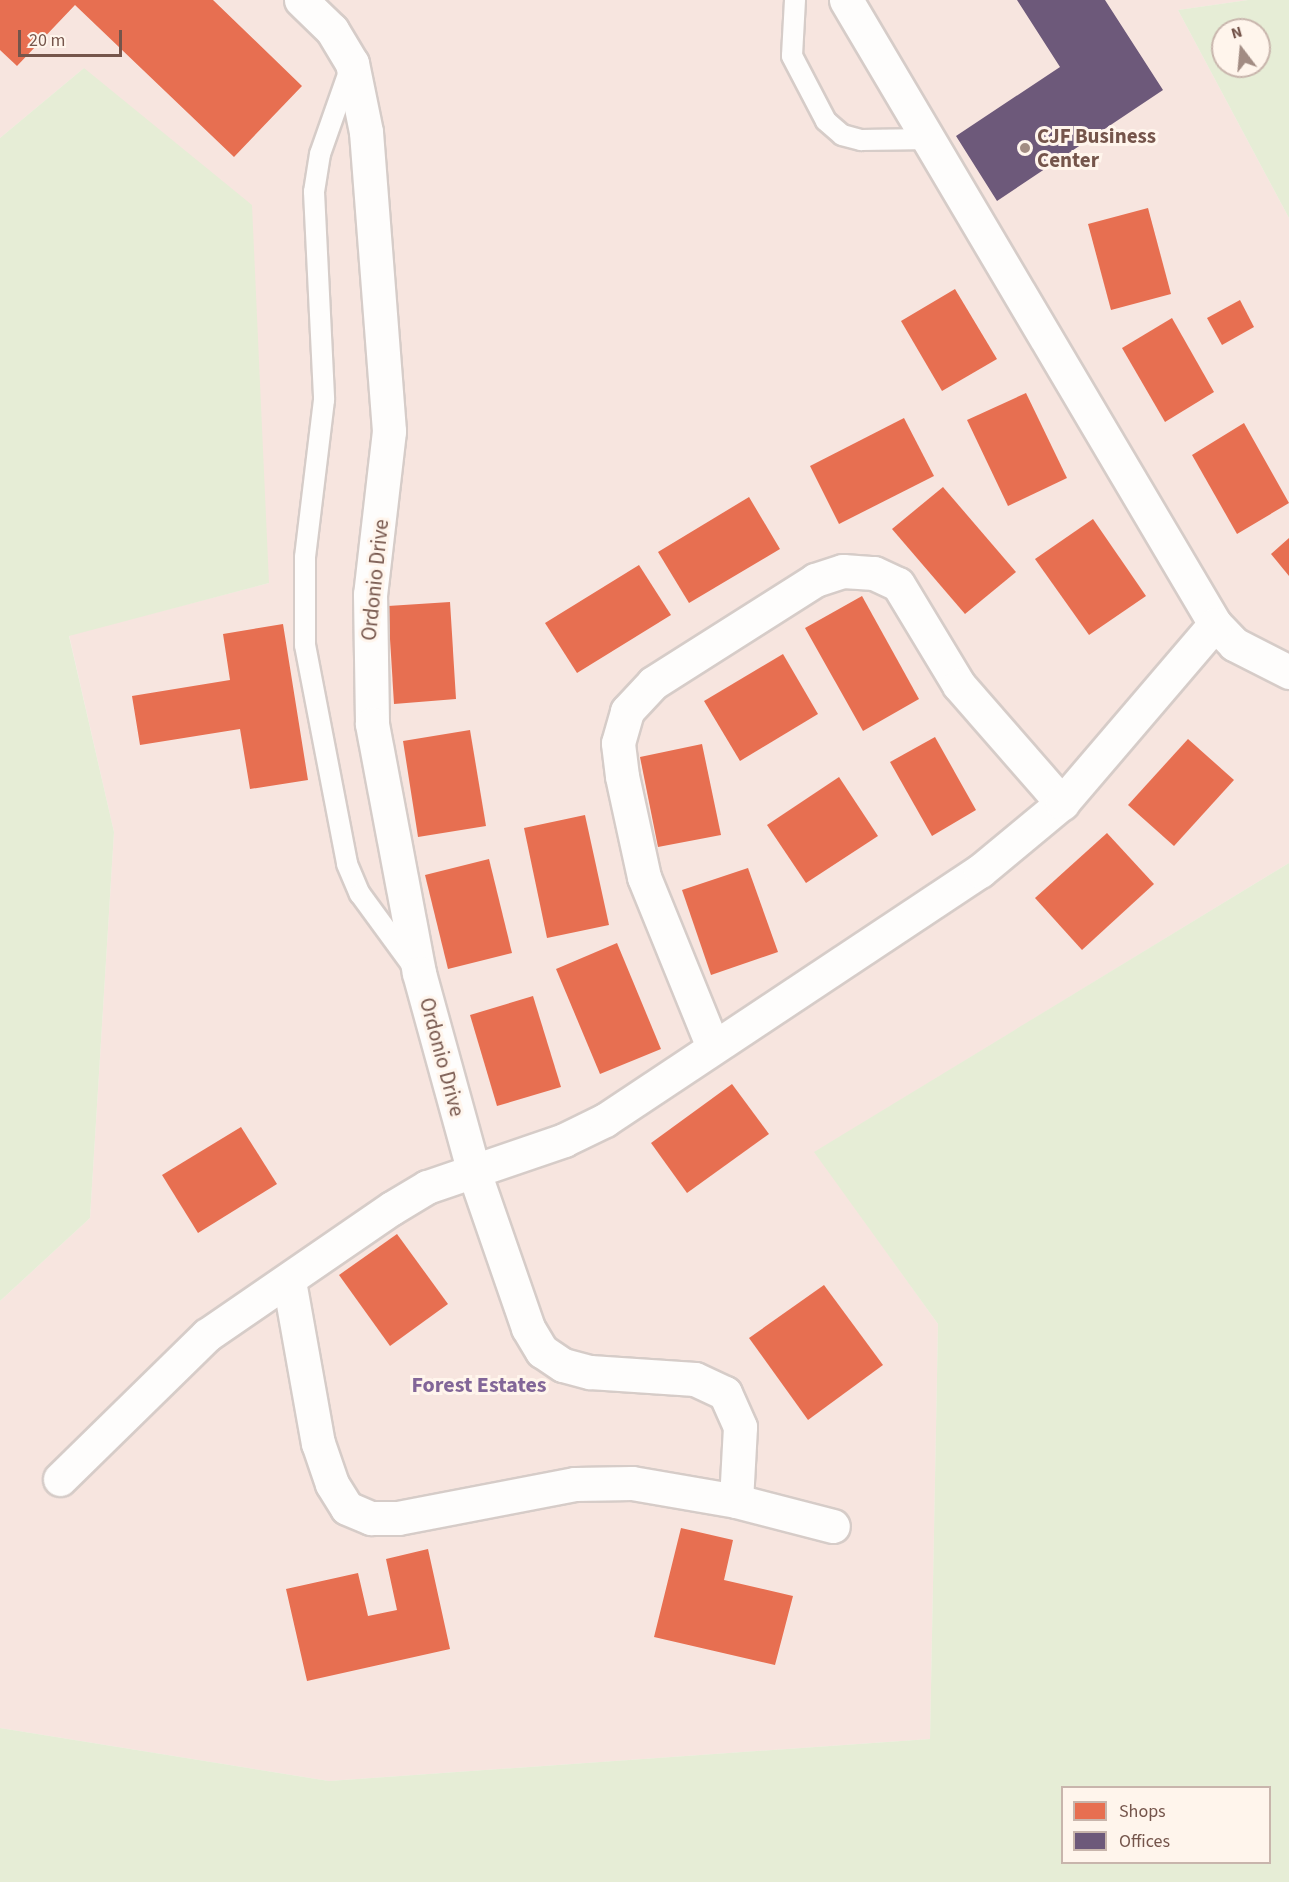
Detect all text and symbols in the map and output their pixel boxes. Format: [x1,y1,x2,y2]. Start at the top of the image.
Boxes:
scale bar [21,18,124,56]
north arrow [1211,18,1271,78]
text: N [1228,21,1245,45]
text: 20 m [29,28,65,53]
place label: CJF Business Center [1037,123,1156,173]
marker: CJF Business Center [1018,141,1032,155]
street label: Ordonio Drive [356,518,394,642]
street label: Ordonio Drive [414,995,470,1119]
district label: Forest Estates [411,1373,547,1399]
legend [1061,1786,1271,1864]
text: Shops [1119,1799,1166,1824]
text: Offices [1119,1829,1170,1854]

